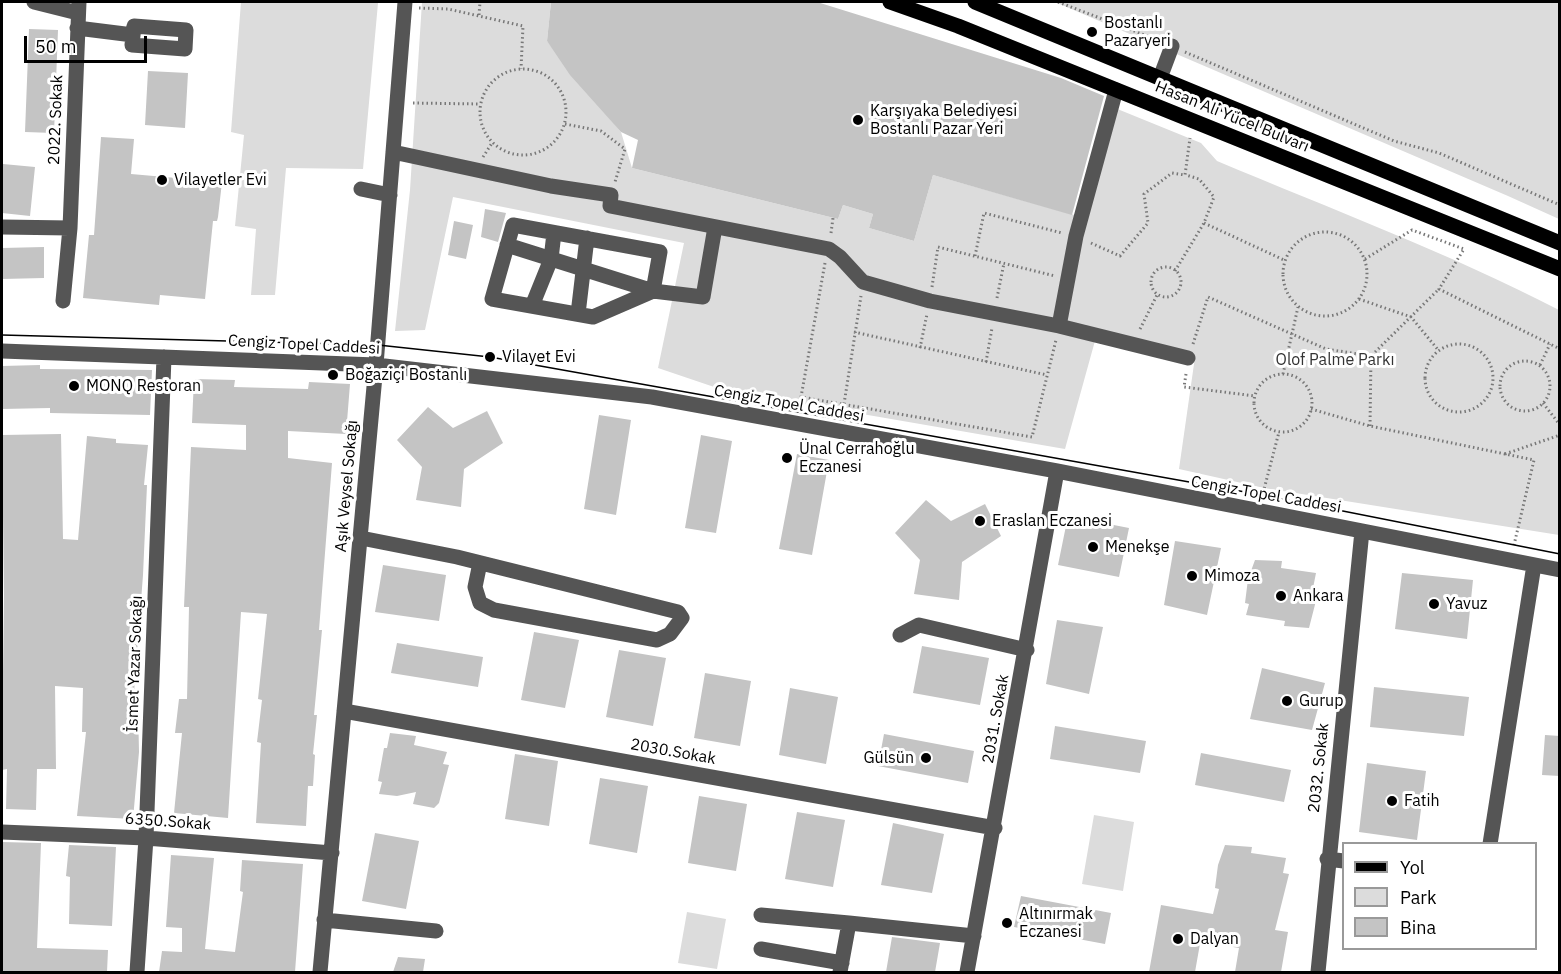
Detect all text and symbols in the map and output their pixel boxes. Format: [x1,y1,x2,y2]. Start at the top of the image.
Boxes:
place label: Bostanlı Pazaryeri [1104,13,1171,51]
scale bar [27,24,150,62]
marker: Bostanlı Pazaryeri [1085,25,1099,39]
text: 50 m [35,35,77,58]
street label: 2022. Sokak [45,75,67,165]
street label: Hasan Ali Yücel Bulvarı [1152,77,1312,157]
place label: Karşıyaka Belediyesi Bostanlı Pazar Yeri [870,101,1017,139]
marker: Karşıyaka Belediyesi Bostanlı Pazar Yeri [851,113,865,127]
place label: Vilayetler Evi [174,170,267,190]
marker: Vilayetler Evi [155,173,169,187]
street label: Cengiz Topel Caddesi [227,331,381,359]
place label: Vilayet Evi [502,347,576,367]
marker: Vilayet Evi [483,350,497,364]
park label: Olof Palme Parkı [1276,350,1394,370]
place label: Boğaziçi Bostanlı [345,365,467,385]
marker: Boğaziçi Bostanlı [326,368,340,382]
place label: MONQ Restoran [86,376,201,396]
marker: MONQ Restoran [67,379,81,393]
street label: Cengiz Topel Caddesi [712,381,866,427]
street label: Aşık Veysel Sokağı [332,419,362,553]
place label: Ünal Cerrahoğlu Eczanesi [799,439,915,477]
marker: Ünal Cerrahoğlu Eczanesi [780,451,794,465]
street label: Cengiz Topel Caddesi [1189,472,1343,518]
place label: Eraslan Eczanesi [992,511,1112,531]
marker: Eraslan Eczanesi [973,514,987,528]
place label: Menekşe [1105,537,1169,557]
marker: Menekşe [1086,540,1100,554]
place label: Mimoza [1204,566,1260,586]
marker: Mimoza [1185,569,1199,583]
place label: Ankara [1293,586,1344,606]
marker: Ankara [1274,589,1288,603]
place label: Yavuz [1446,594,1487,614]
street label: İsmet Yazar Sokağı [123,595,147,733]
marker: Yavuz [1427,597,1441,611]
street label: 2031. Sokak [979,673,1013,765]
place label: Gurup [1299,691,1343,711]
marker: Gurup [1280,694,1294,708]
street label: 2032. Sokak [1305,722,1333,814]
street label: 2030.Sokak [629,735,717,769]
place label: Gülsün [863,748,914,768]
marker: Gülsün [919,751,933,765]
place label: Fatih [1404,791,1440,811]
marker: Fatih [1385,794,1399,808]
street label: 6350.Sokak [124,809,212,835]
legend [1342,842,1537,950]
text: Yol [1400,856,1425,879]
text: Park [1400,886,1436,909]
place label: Altınırmak Eczanesi [1019,904,1093,942]
marker: Altınırmak Eczanesi [1000,916,1014,930]
text: Bina [1400,916,1436,939]
place label: Dalyan [1190,929,1239,949]
marker: Dalyan [1171,932,1185,946]

